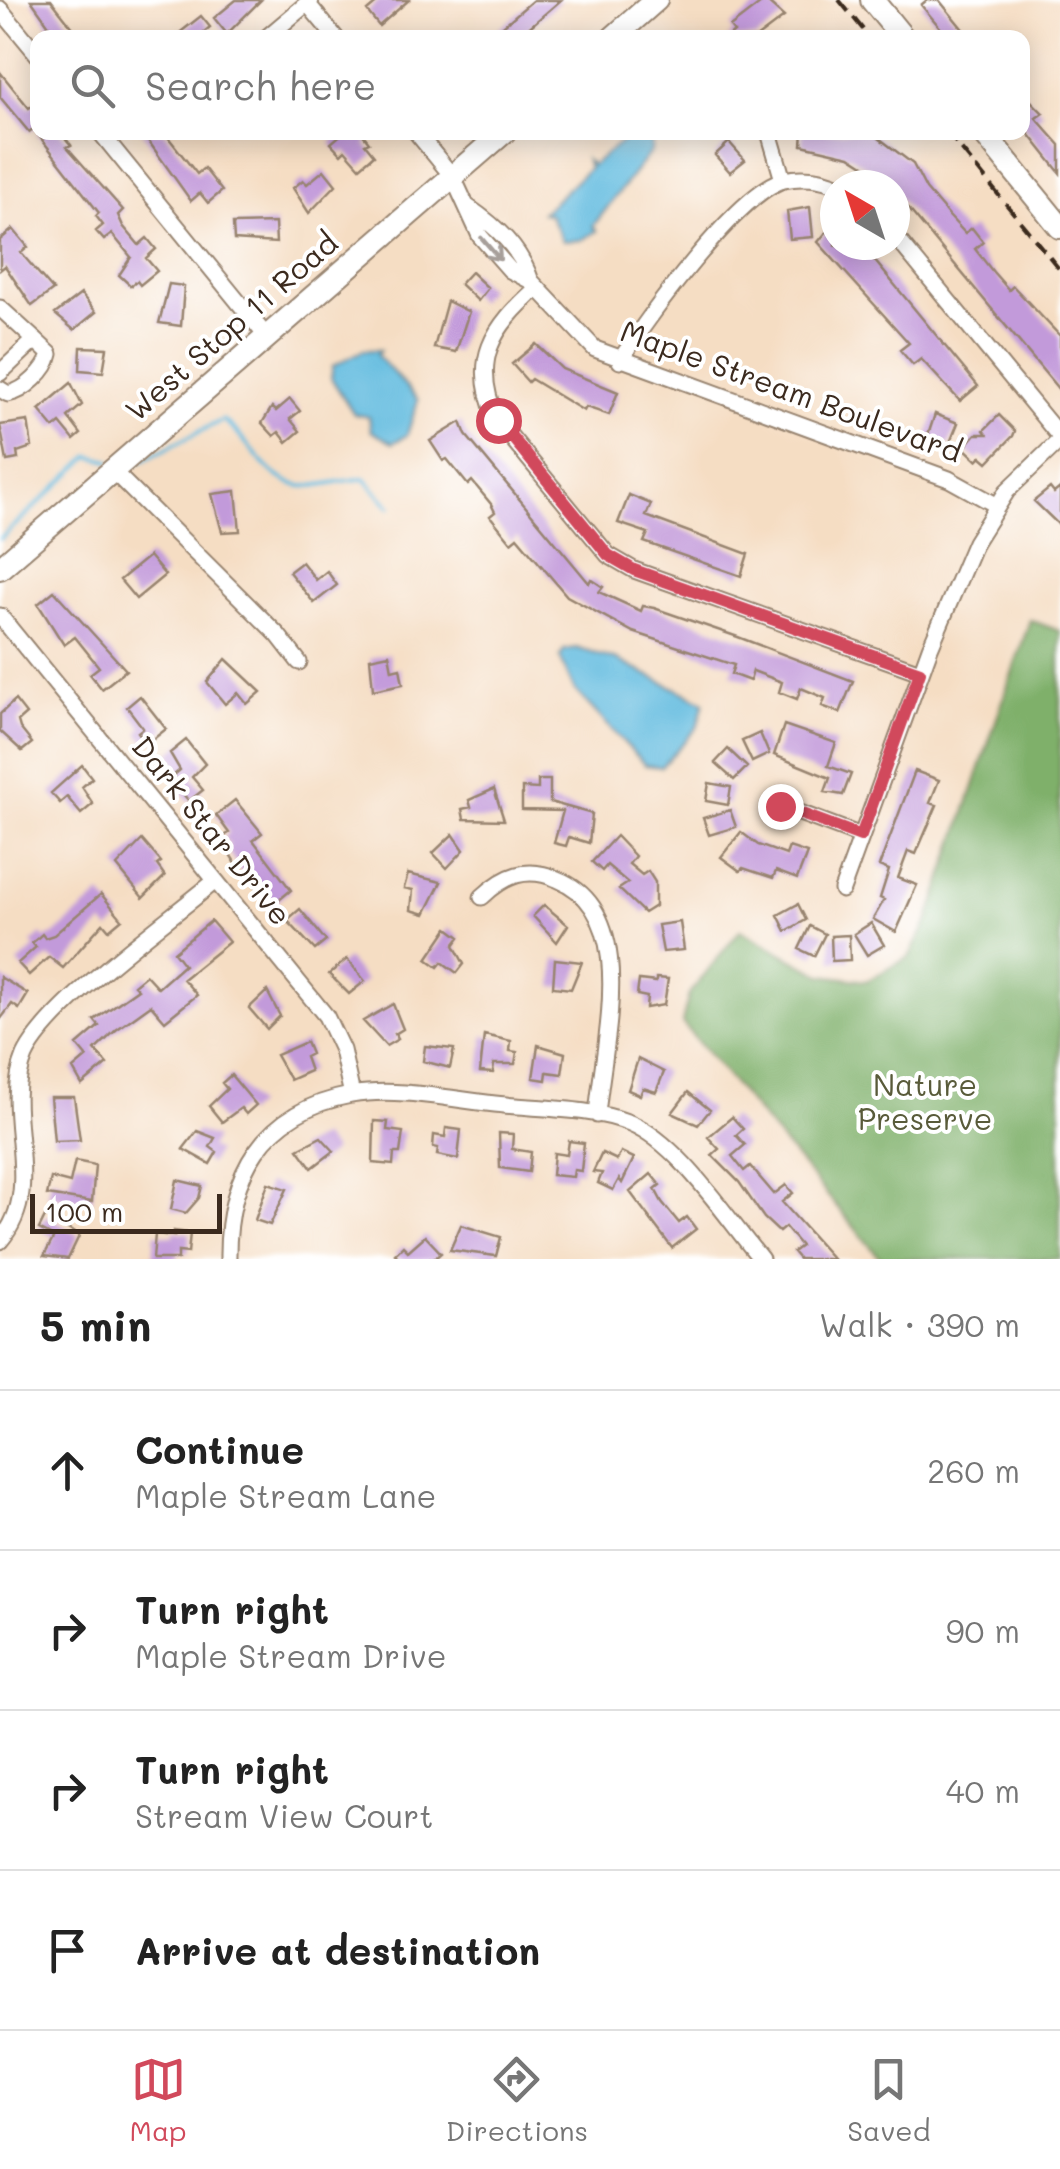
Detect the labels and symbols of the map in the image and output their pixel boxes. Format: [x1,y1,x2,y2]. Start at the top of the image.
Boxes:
north arrow [820,170,910,260]
street label: West Stop 11 Road [116,222,345,429]
one-way arrow [480,236,503,261]
street label: Maple Stream Boulevard [616,310,968,471]
route start [476,398,522,444]
street label: Dark Star Drive [124,727,301,933]
route end [758,784,804,830]
park label: Nature Preserve [858,1064,992,1138]
scale bar [30,1189,222,1234]

